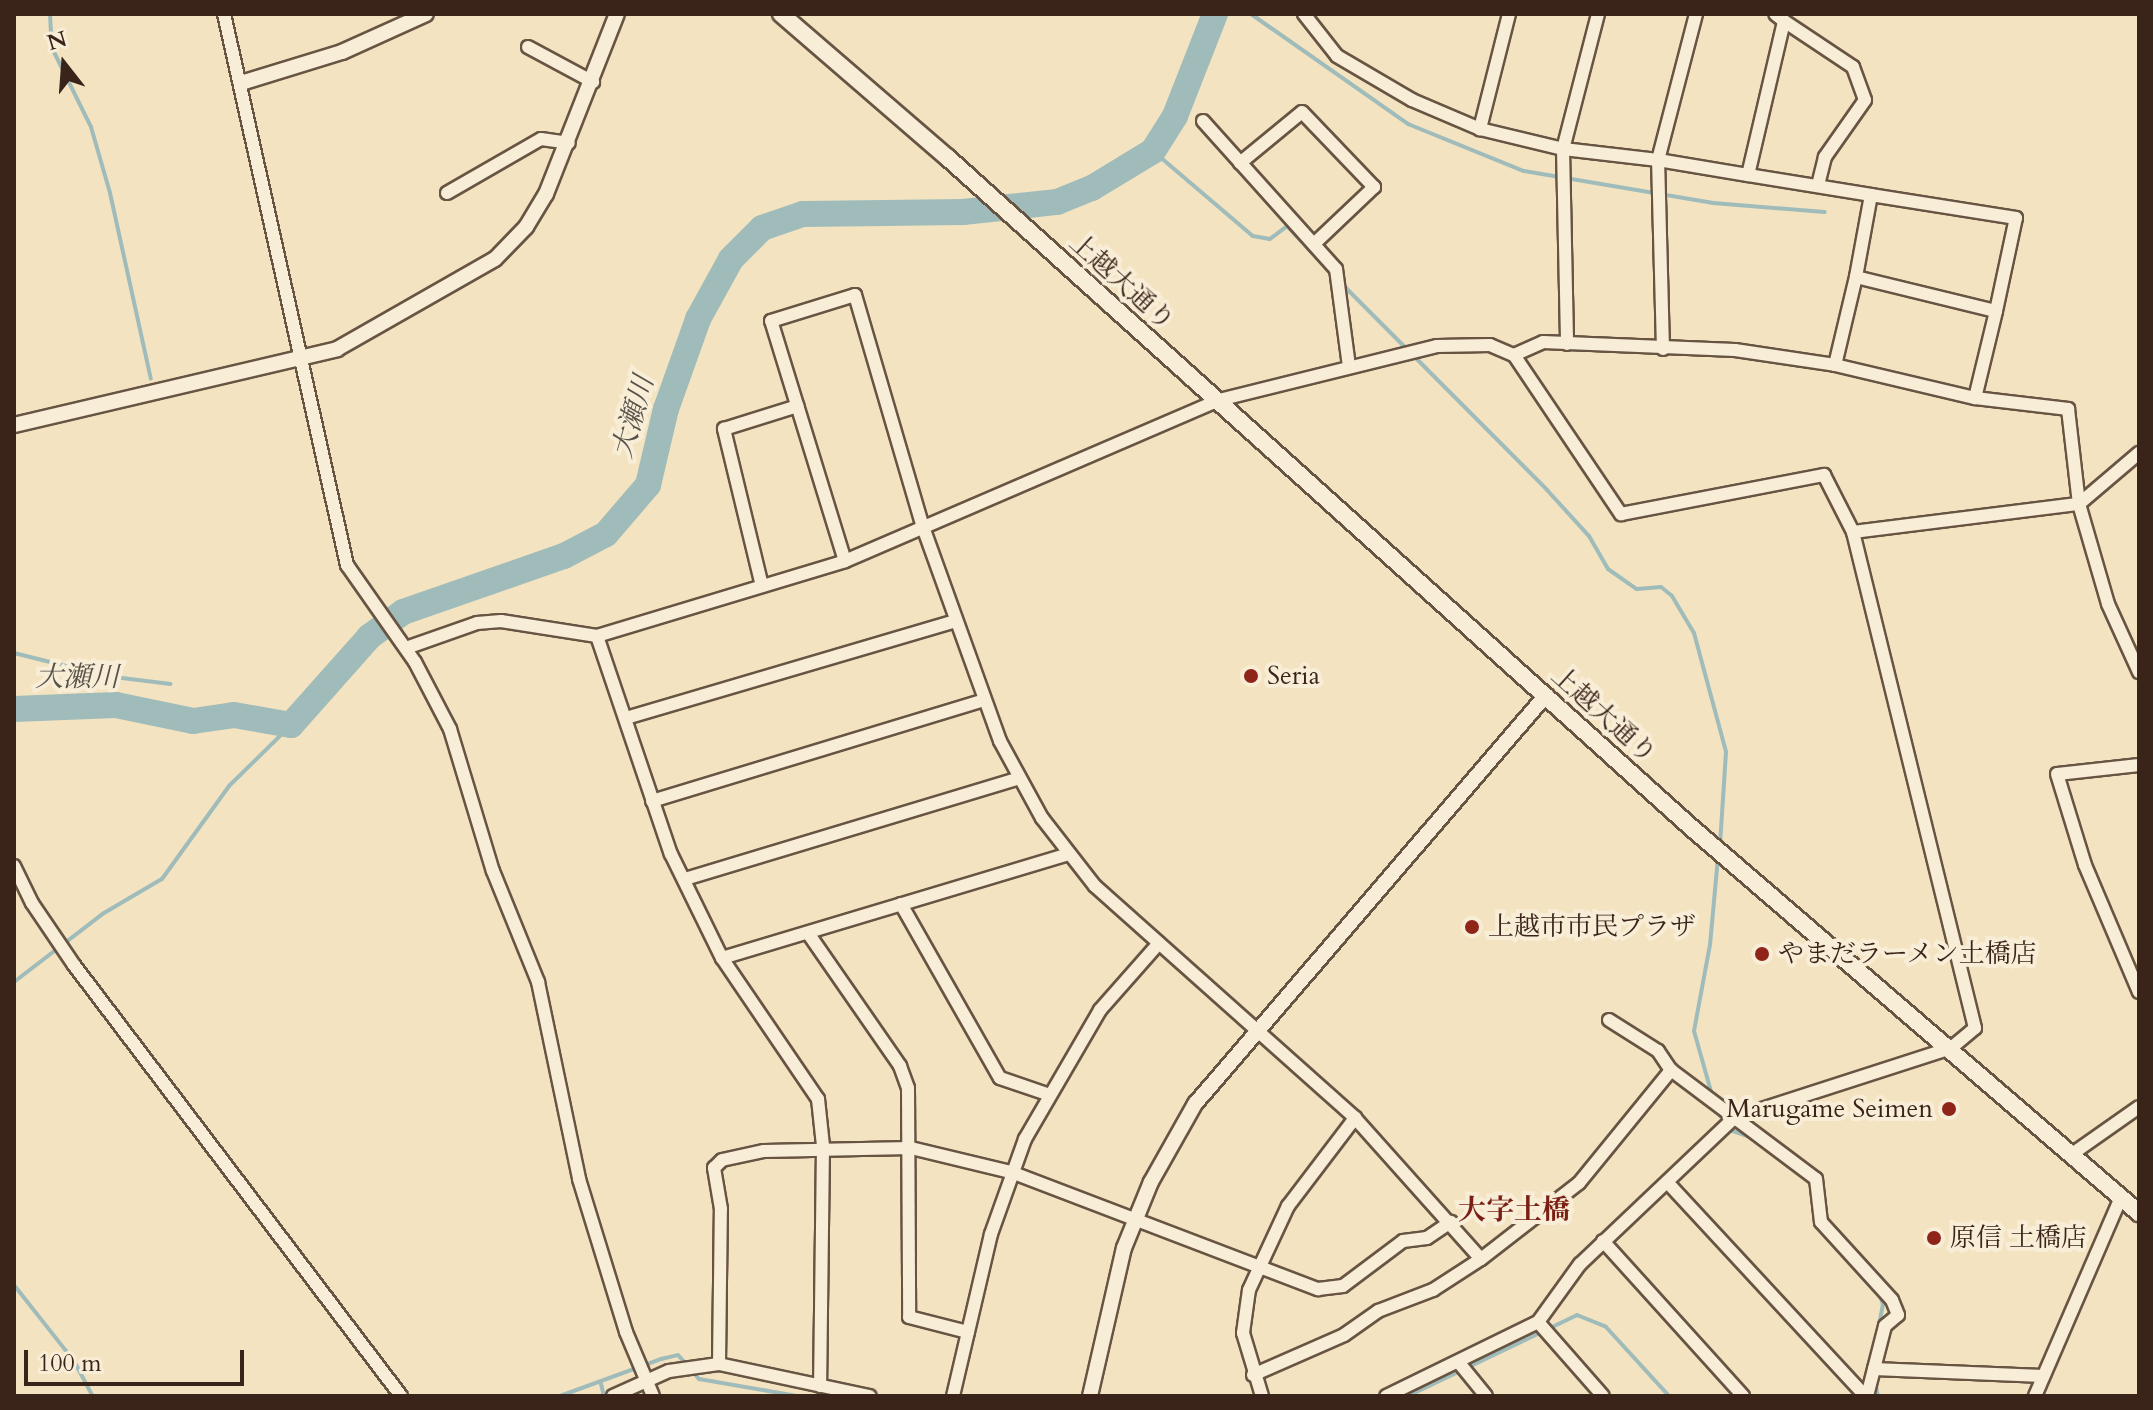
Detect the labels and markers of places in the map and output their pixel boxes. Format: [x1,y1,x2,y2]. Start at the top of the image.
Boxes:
place label: Seria [1267,660,1320,692]
marker: Seria [1242,667,1260,685]
place label: 上越市市民プラザ [1488,911,1696,943]
marker: 上越市市民プラザ [1463,918,1481,936]
place label: やまだラーメン土橋店 [1778,938,2038,970]
marker: やまだラーメン土橋店 [1753,945,1771,963]
place label: Marugame Seimen [1726,1093,1933,1125]
marker: Marugame Seimen [1940,1100,1958,1118]
place label: 原信 土橋店 [1950,1222,2087,1254]
marker: 原信 土橋店 [1925,1229,1943,1247]

